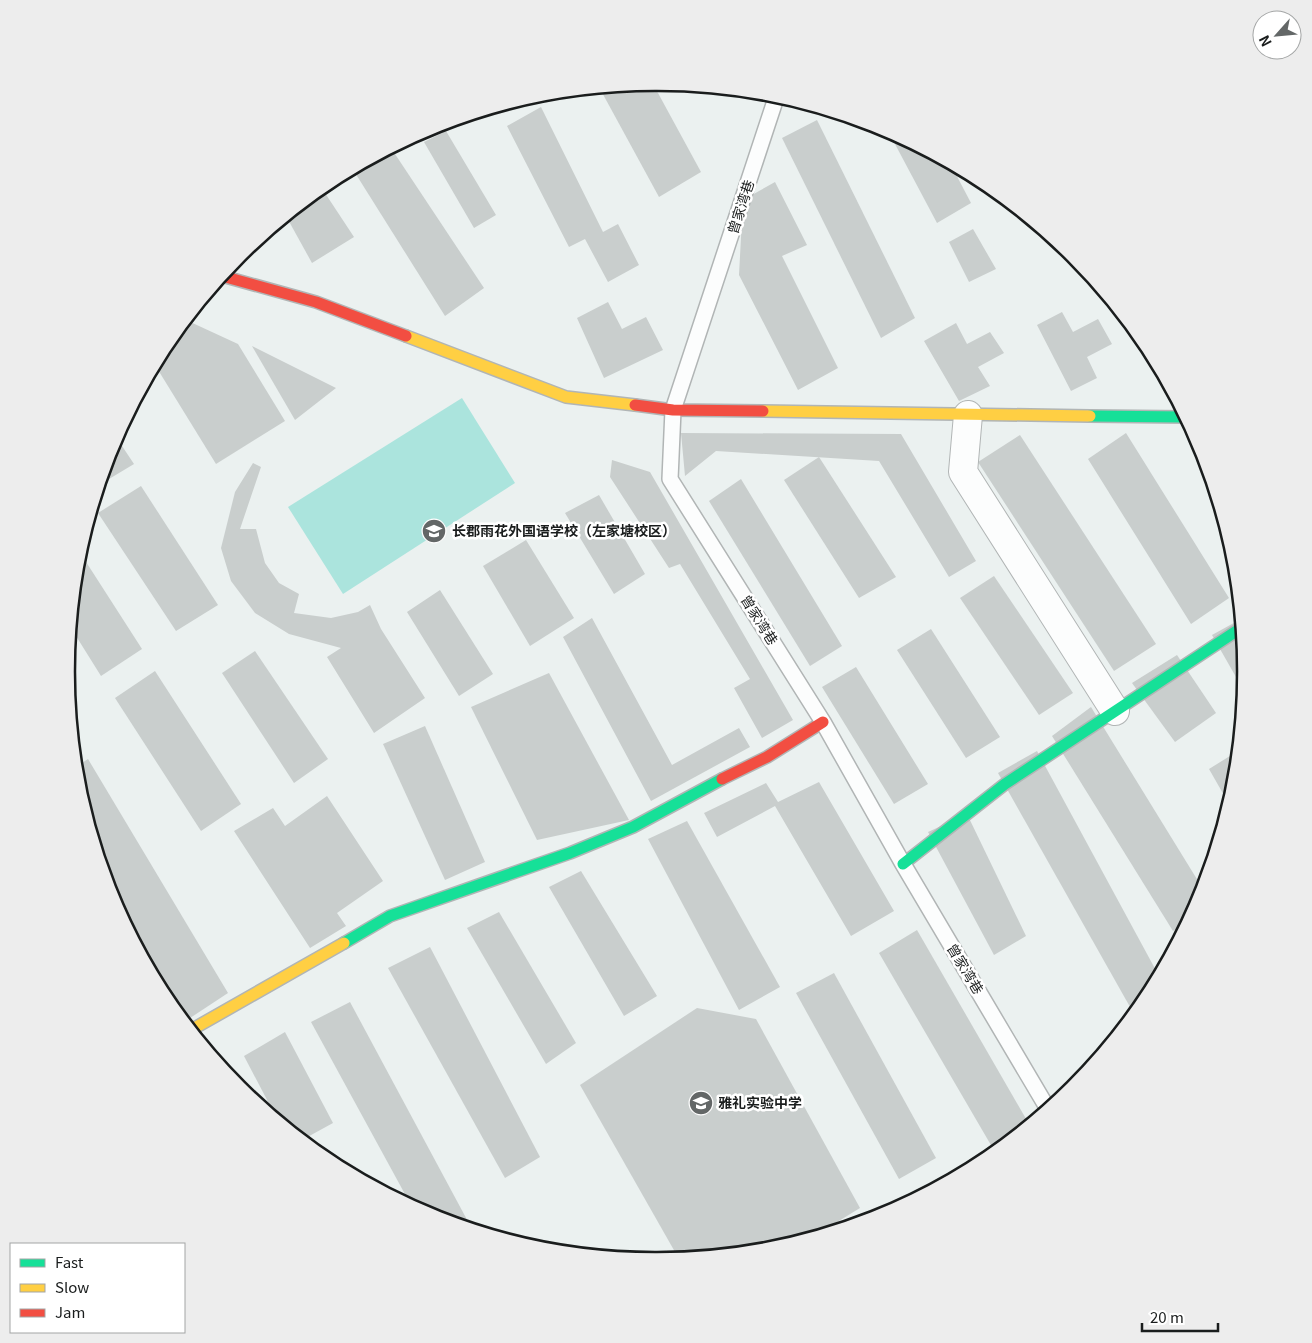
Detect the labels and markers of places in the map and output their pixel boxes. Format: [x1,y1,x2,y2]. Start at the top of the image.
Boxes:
school or university icon: 长郡雨花外国语学校（左家塘校区） [421,518,447,544]
place label: 长郡雨花外国语学校（左家塘校区） [452,520,676,540]
school or university icon: 雅礼实验中学 [688,1090,714,1116]
place label: 雅礼实验中学 [718,1092,802,1112]

